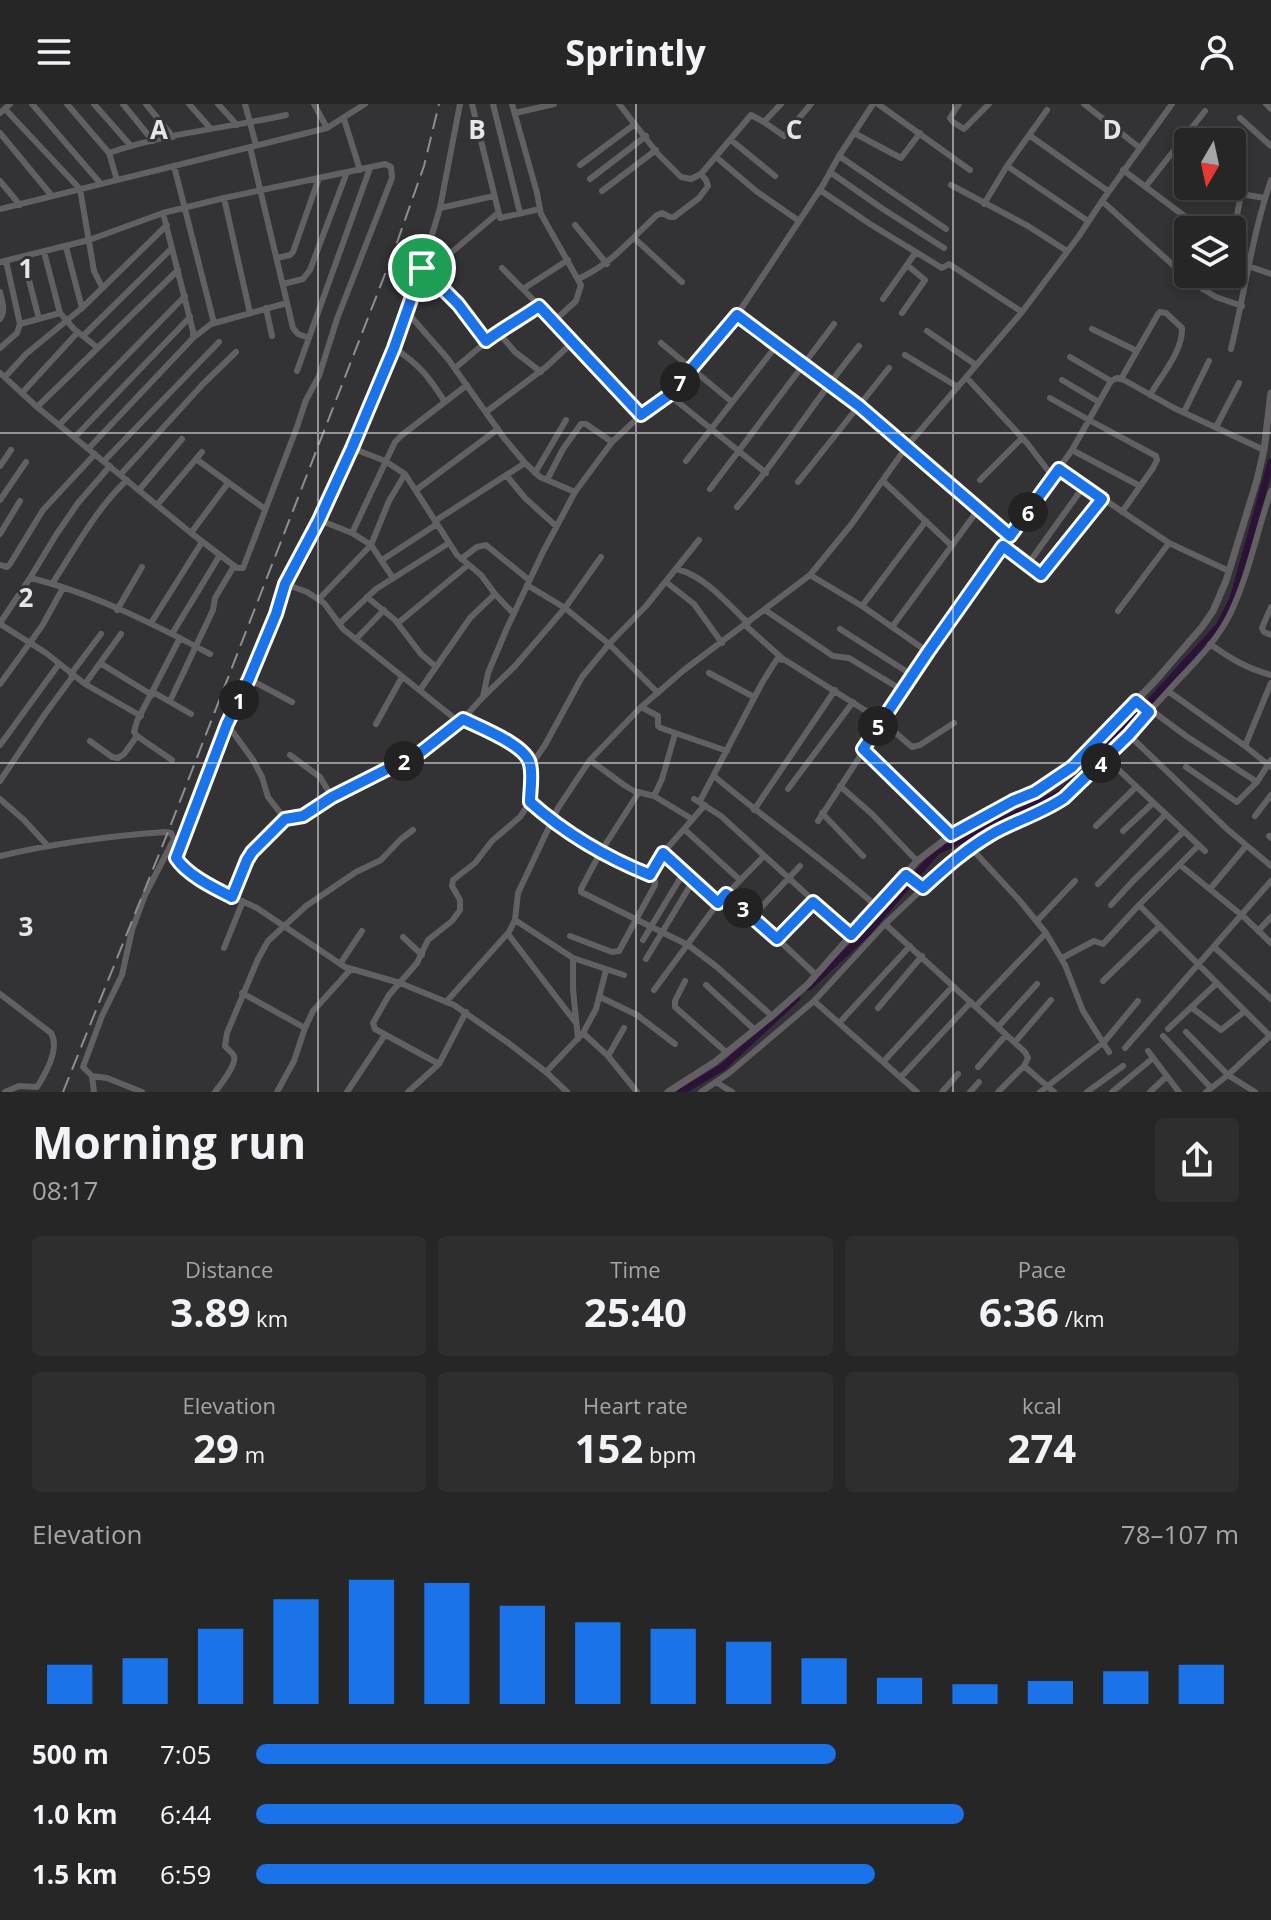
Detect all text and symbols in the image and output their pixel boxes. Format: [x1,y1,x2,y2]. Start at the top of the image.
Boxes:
text: Sprintly [565,28,706,77]
icon: menu [32,30,76,74]
icon: person [1195,30,1239,74]
text: A [150,111,168,147]
text: B [468,111,486,147]
text: C [786,111,802,147]
text: D [1102,111,1122,147]
north arrow [1174,128,1246,200]
map controls [1174,128,1246,288]
button: layers [1174,216,1246,288]
pin [388,234,456,302]
icon: arrive [400,246,444,290]
text: 1 [19,250,33,286]
pin: 7 [660,362,700,402]
text: 7 [674,367,686,397]
pin: 6 [1008,492,1048,532]
text: 6 [1022,497,1034,527]
text: 2 [19,579,34,615]
pin: 1 [219,680,259,720]
text: 1 [233,685,245,715]
pin: 5 [858,706,898,746]
text: 5 [872,711,884,741]
pin: 2 [384,741,424,781]
pin: 4 [1081,743,1121,783]
text: 2 [398,746,410,776]
text: 4 [1095,748,1107,778]
pin: 3 [723,888,763,928]
text: 3 [737,893,749,923]
text: 3 [19,908,33,944]
text: Morning run [32,1112,306,1172]
button: share [1155,1118,1239,1202]
text: 08:17 [32,1172,98,1208]
text: Distance [185,1254,273,1284]
text: Time [610,1254,661,1284]
text: Pace [1018,1254,1066,1284]
text: 3.89 [170,1284,250,1339]
text: 25:40 [584,1284,687,1339]
text: 6:36 [979,1284,1059,1339]
text: km [250,1303,288,1333]
text: /km [1059,1303,1105,1333]
text: Elevation [182,1390,276,1420]
text: Heart rate [583,1390,688,1420]
text: kcal [1022,1390,1062,1420]
text: 29 [193,1420,239,1475]
text: 152 [575,1420,643,1475]
text: 274 [1008,1420,1076,1475]
text: m [239,1439,265,1469]
text: bpm [643,1439,696,1469]
text: Elevation [32,1516,142,1552]
text: 78–107 m [1121,1516,1239,1552]
text: 500 m [32,1736,109,1772]
text: 7:05 [160,1736,211,1772]
text: 1.0 km [32,1796,118,1832]
text: 6:44 [160,1796,211,1832]
text: 1.5 km [32,1856,118,1892]
text: 6:59 [160,1856,211,1892]

